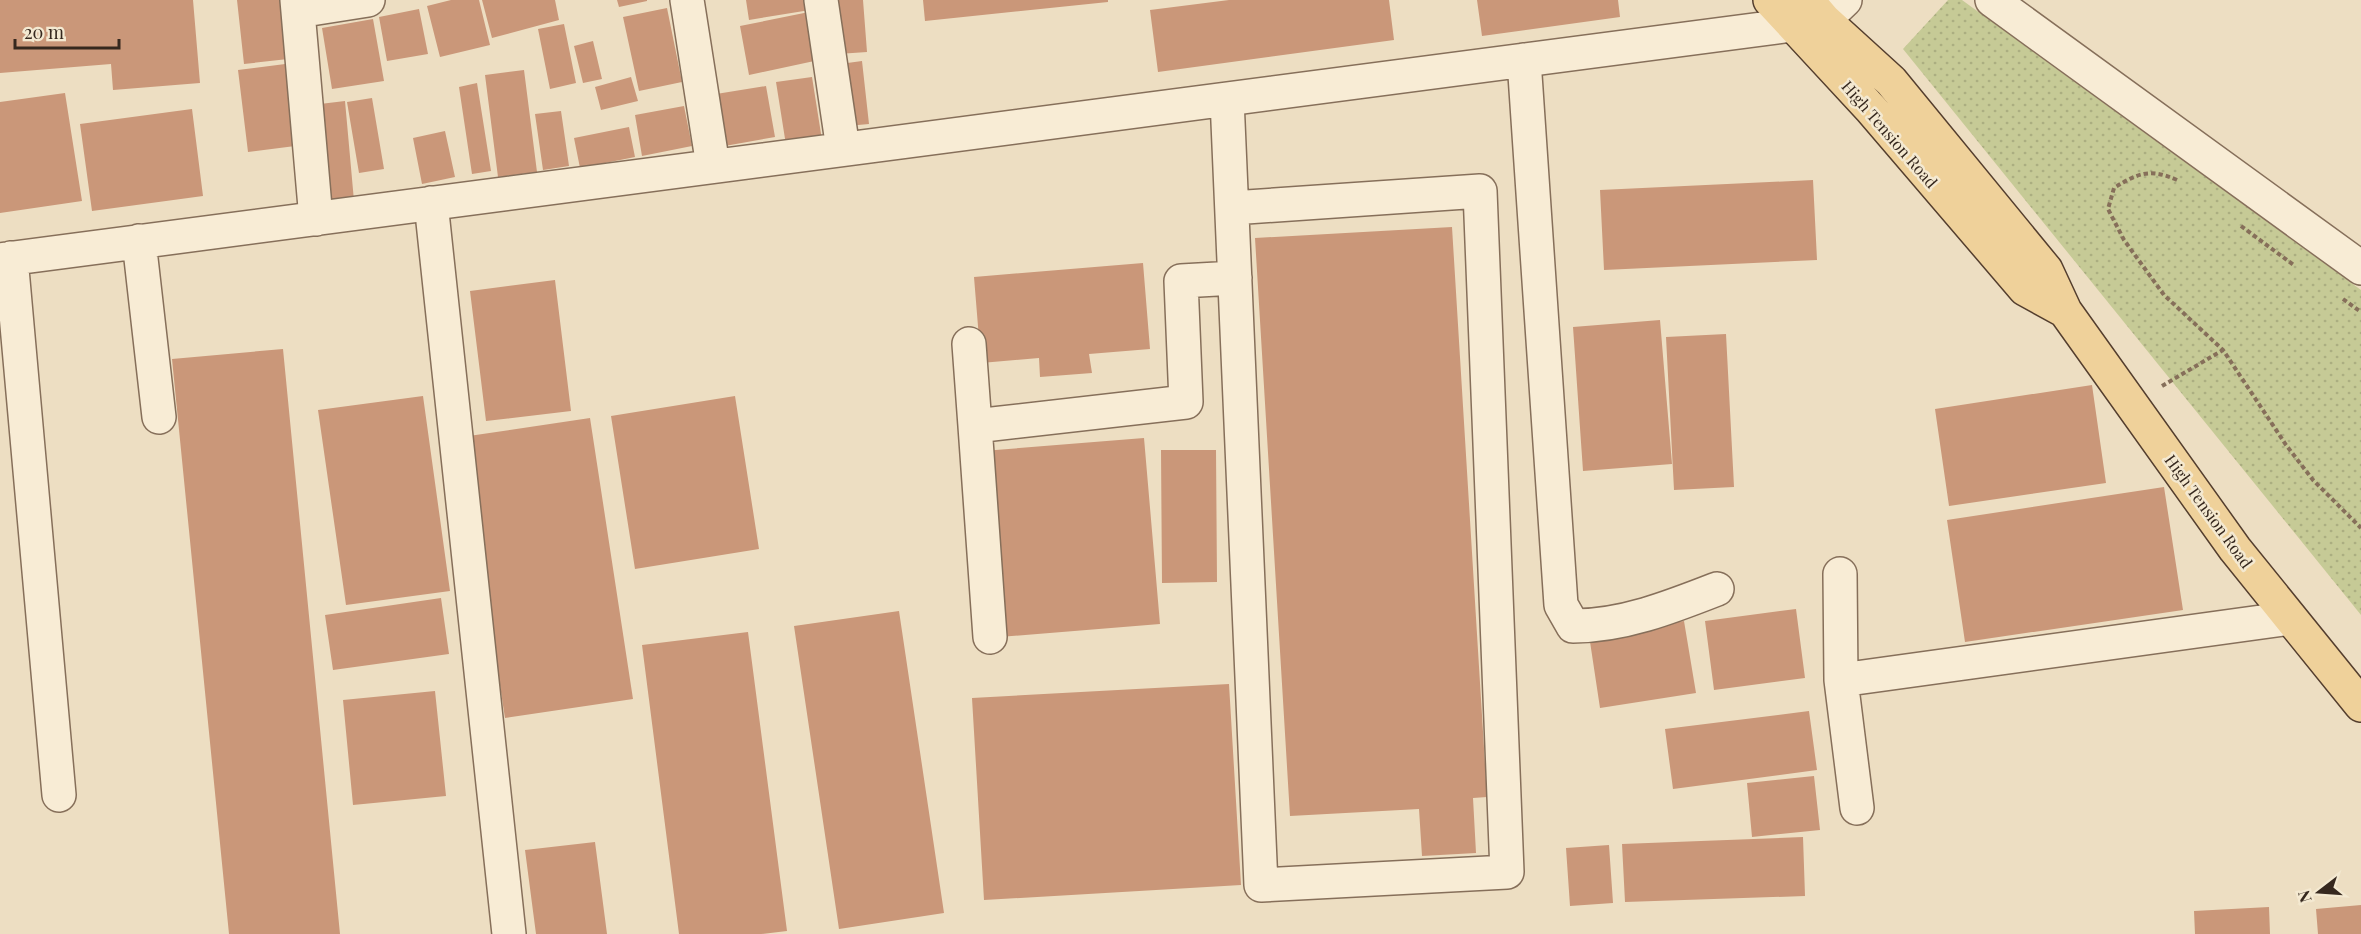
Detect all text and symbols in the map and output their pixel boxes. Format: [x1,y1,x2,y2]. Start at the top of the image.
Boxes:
scale bar [15,12,118,50]
text: 20 m [24,20,64,44]
street label: High Tension Road [1838,76,1942,192]
street label: High Tension Road [2161,450,2257,572]
north arrow [2289,862,2349,922]
text: N [2292,888,2316,905]

